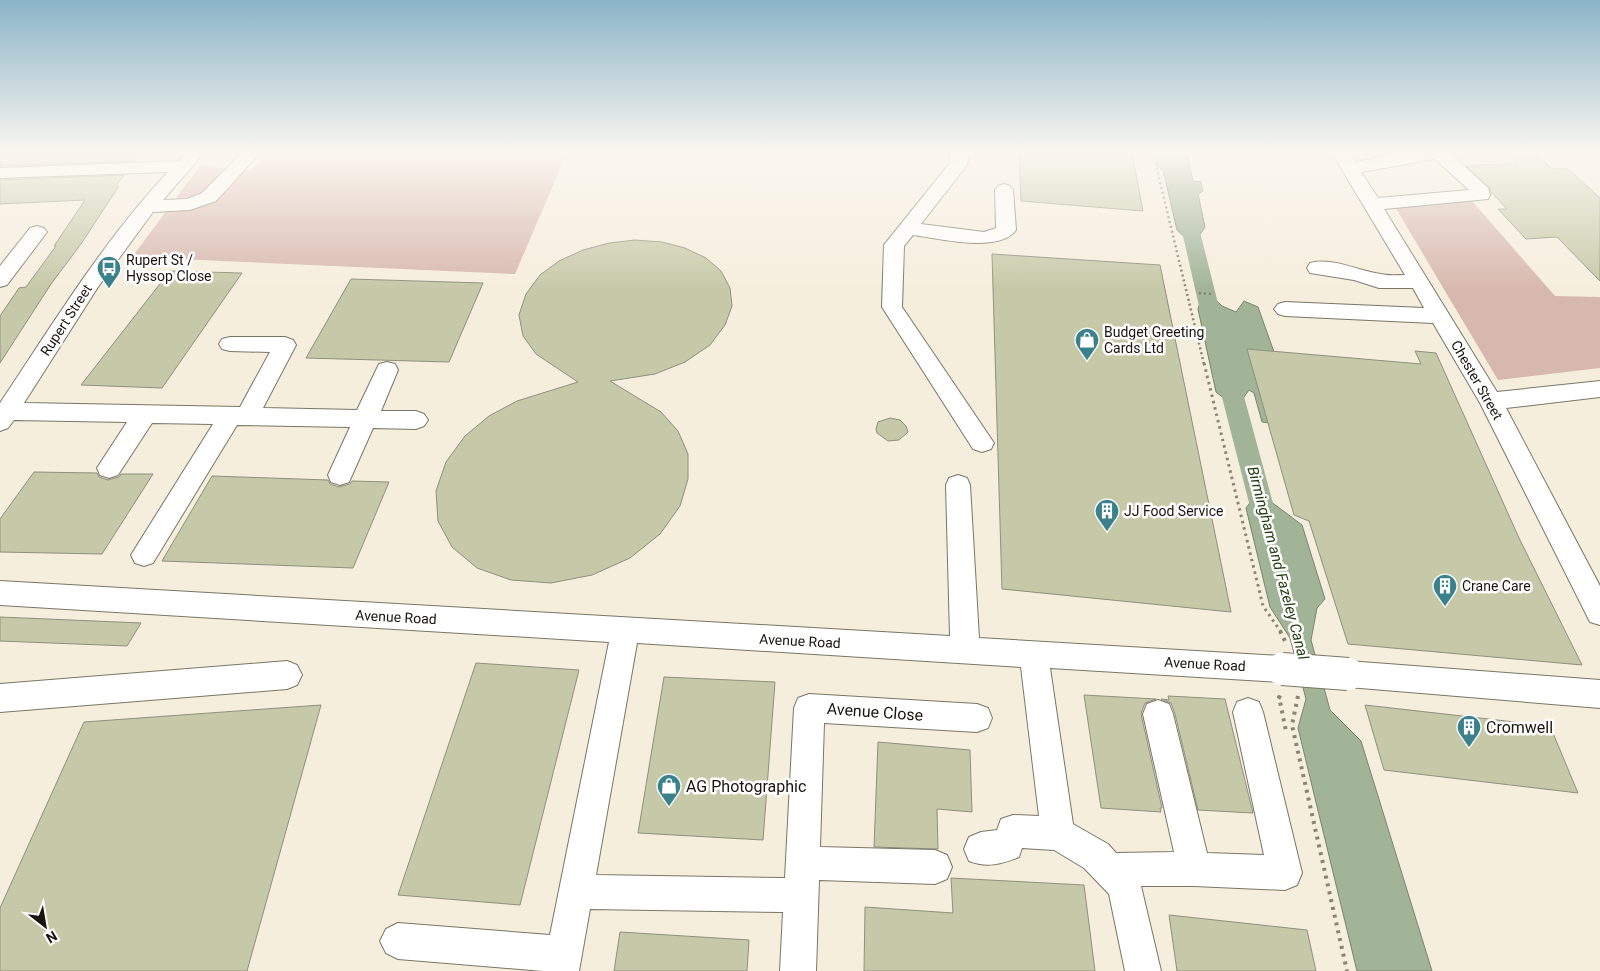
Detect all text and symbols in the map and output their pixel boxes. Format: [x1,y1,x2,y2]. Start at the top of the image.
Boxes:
place label: Rupert St / Hyssop Close [126,252,212,284]
bus stop icon: Rupert St / Hyssop Close [96,255,122,289]
street label: Rupert Street [37,281,95,359]
place label: Budget Greeting Cards Ltd [1104,324,1204,356]
shop icon: Budget Greeting Cards Ltd [1074,327,1100,361]
street label: Chester Street [1448,338,1506,423]
water label: Birmingham and Fazeley Canal [1244,464,1313,662]
building icon: JJ Food Service [1094,498,1120,532]
place label: JJ Food Service [1124,503,1223,519]
building icon: Crane Care [1432,573,1458,607]
place label: Crane Care [1462,578,1531,594]
street label: Avenue Road [355,607,437,627]
street label: Avenue Road [759,631,841,651]
street label: Avenue Road [1164,654,1246,674]
street label: Avenue Close [826,699,924,725]
building icon: Cromwell [1456,714,1482,748]
place label: Cromwell [1486,718,1553,737]
shop icon: AG Photographic [656,773,682,807]
place label: AG Photographic [686,777,806,796]
north arrow [20,901,70,951]
text: N [43,928,60,947]

